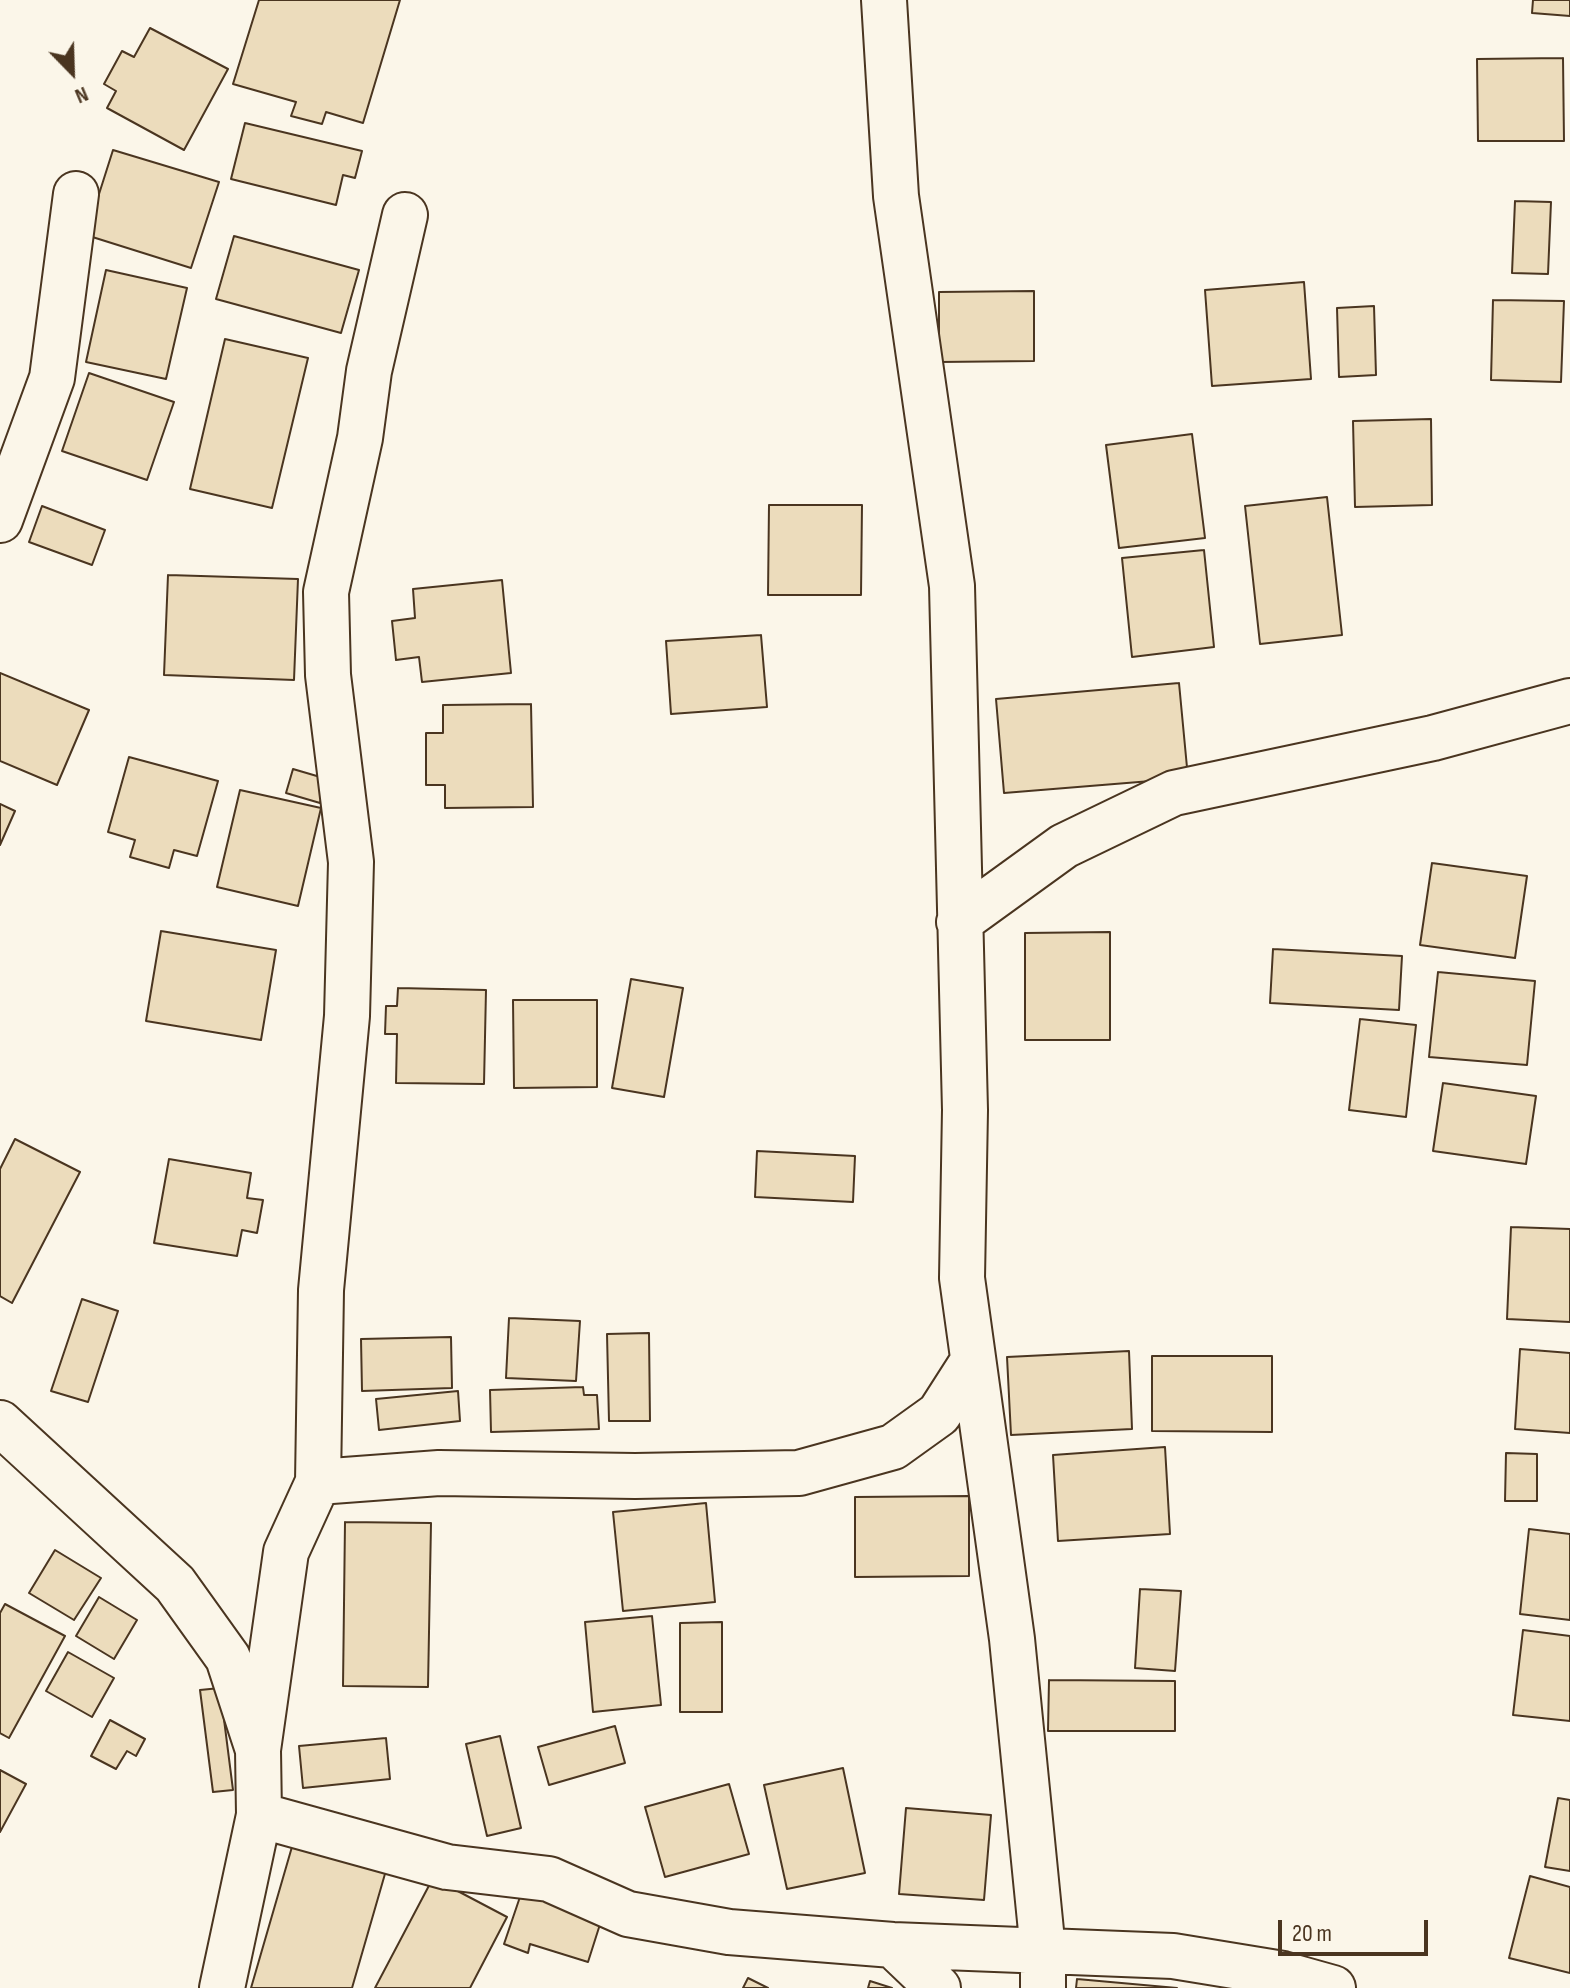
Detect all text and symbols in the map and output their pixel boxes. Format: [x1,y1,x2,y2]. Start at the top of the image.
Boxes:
north arrow [32,32,112,112]
text: N [71,80,92,109]
scale bar [1282,1904,1432,1954]
text: 20 m [1292,1919,1332,1948]

